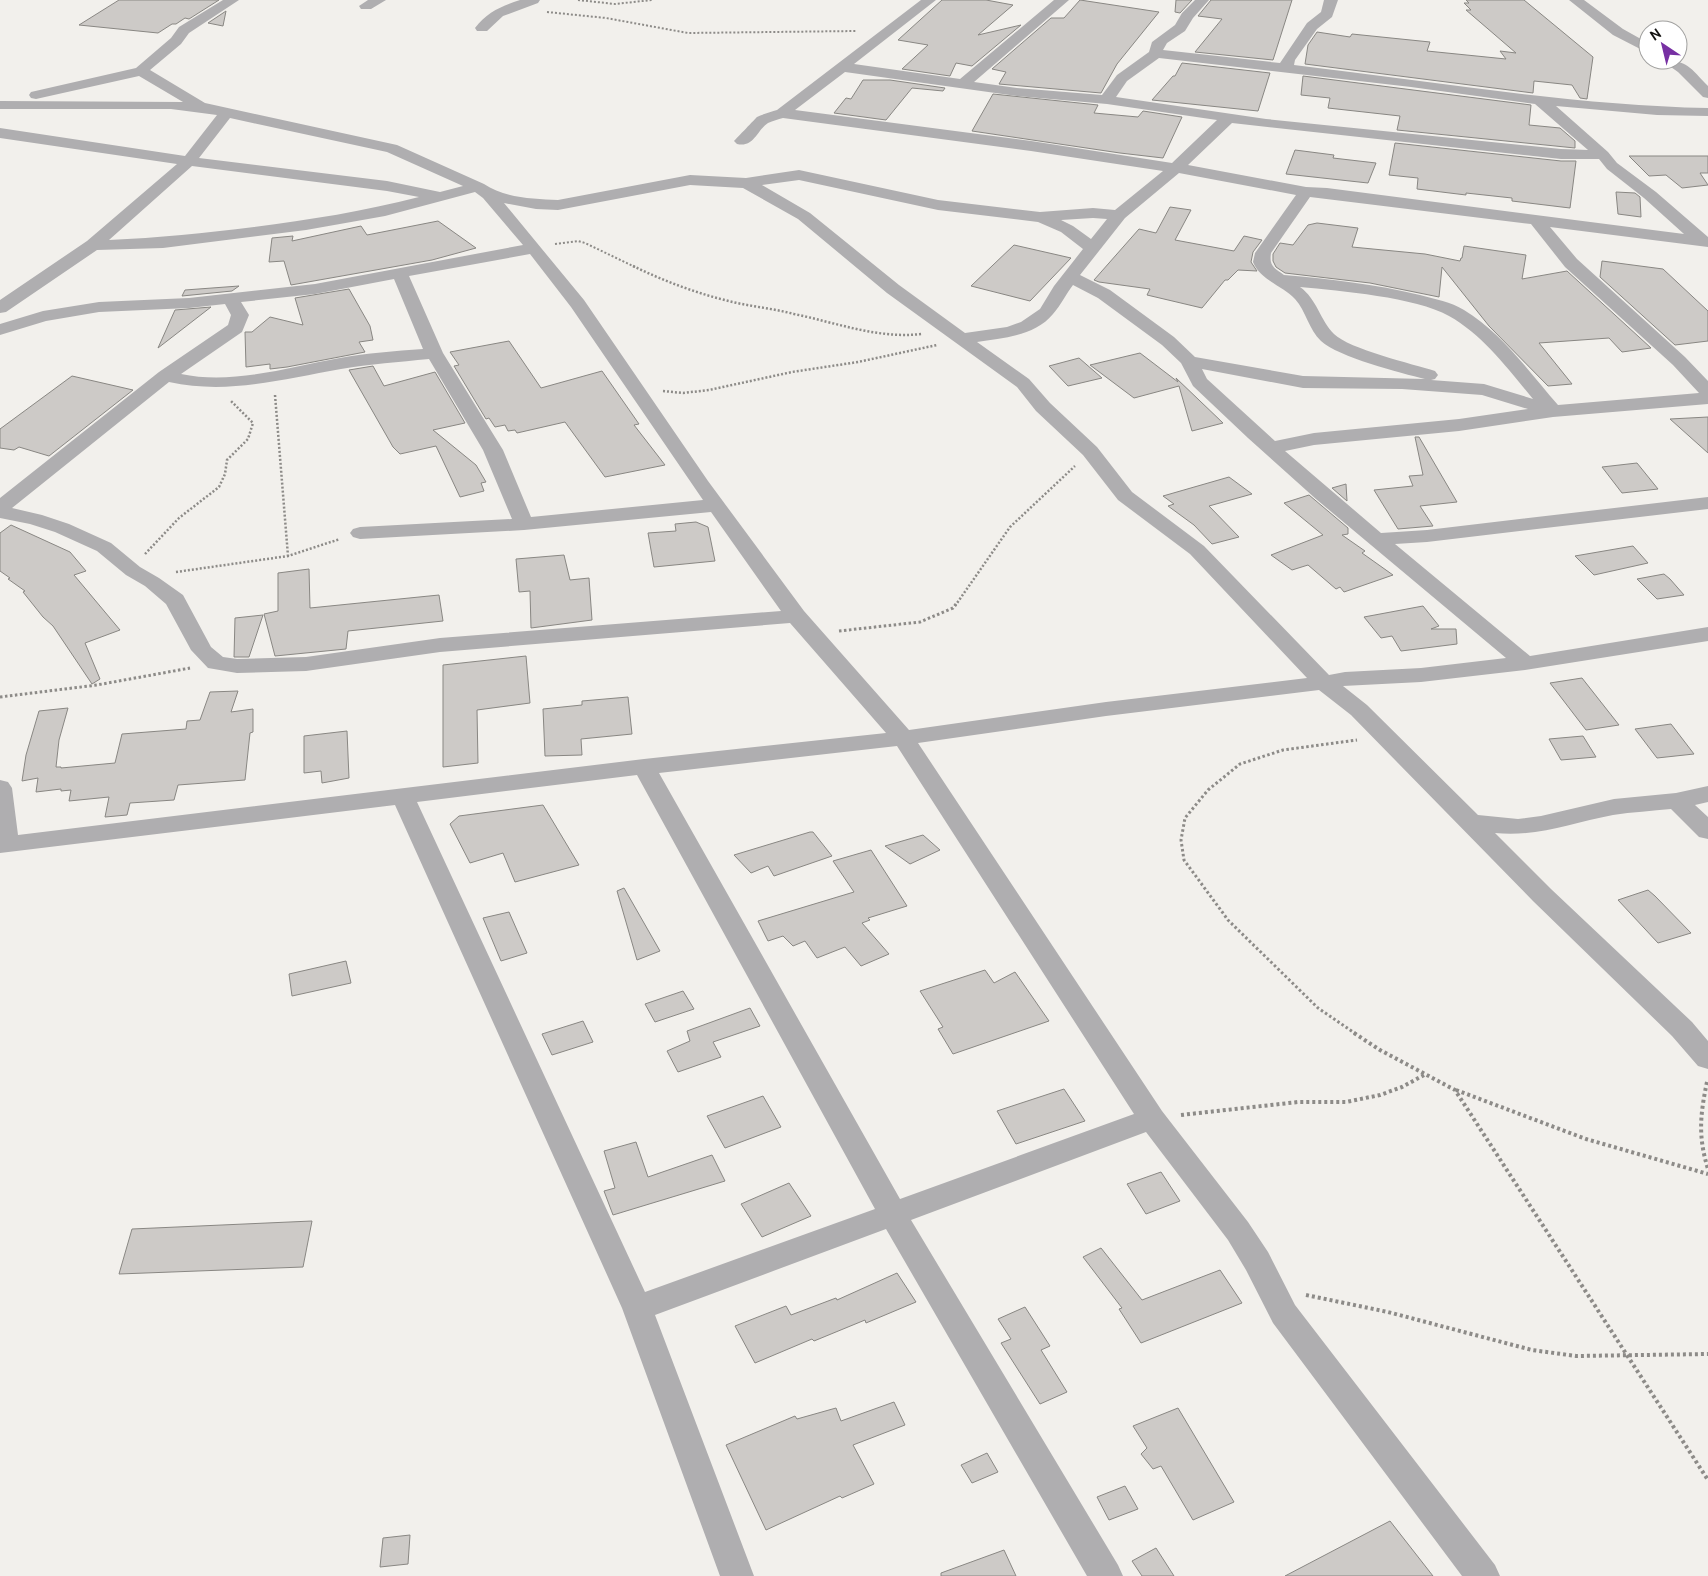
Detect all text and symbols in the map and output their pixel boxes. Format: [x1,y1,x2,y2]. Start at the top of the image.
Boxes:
north arrow [1638,20,1688,70]
text: N [1646,24,1665,45]

